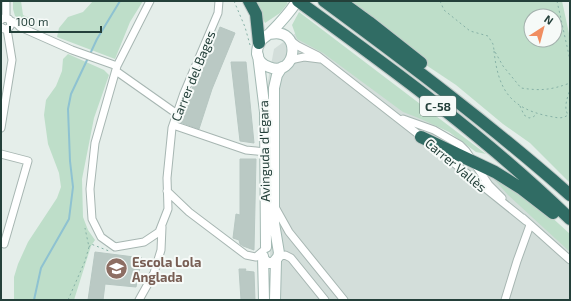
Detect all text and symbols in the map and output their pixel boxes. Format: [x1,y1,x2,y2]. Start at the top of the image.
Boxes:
scale bar [10,8,101,34]
north arrow [523,8,563,48]
text: N [542,12,556,27]
text: 100 m [16,14,48,28]
street label: Carrer del Bages [168,28,218,124]
road number: C-58 [420,96,456,116]
street label: Avinguda d'Egara [255,100,273,202]
street label: Carrer Vallès [422,135,490,195]
place label: Escola Lola Anglada [132,254,201,285]
school or university icon: Escola Lola Anglada [103,256,129,282]

